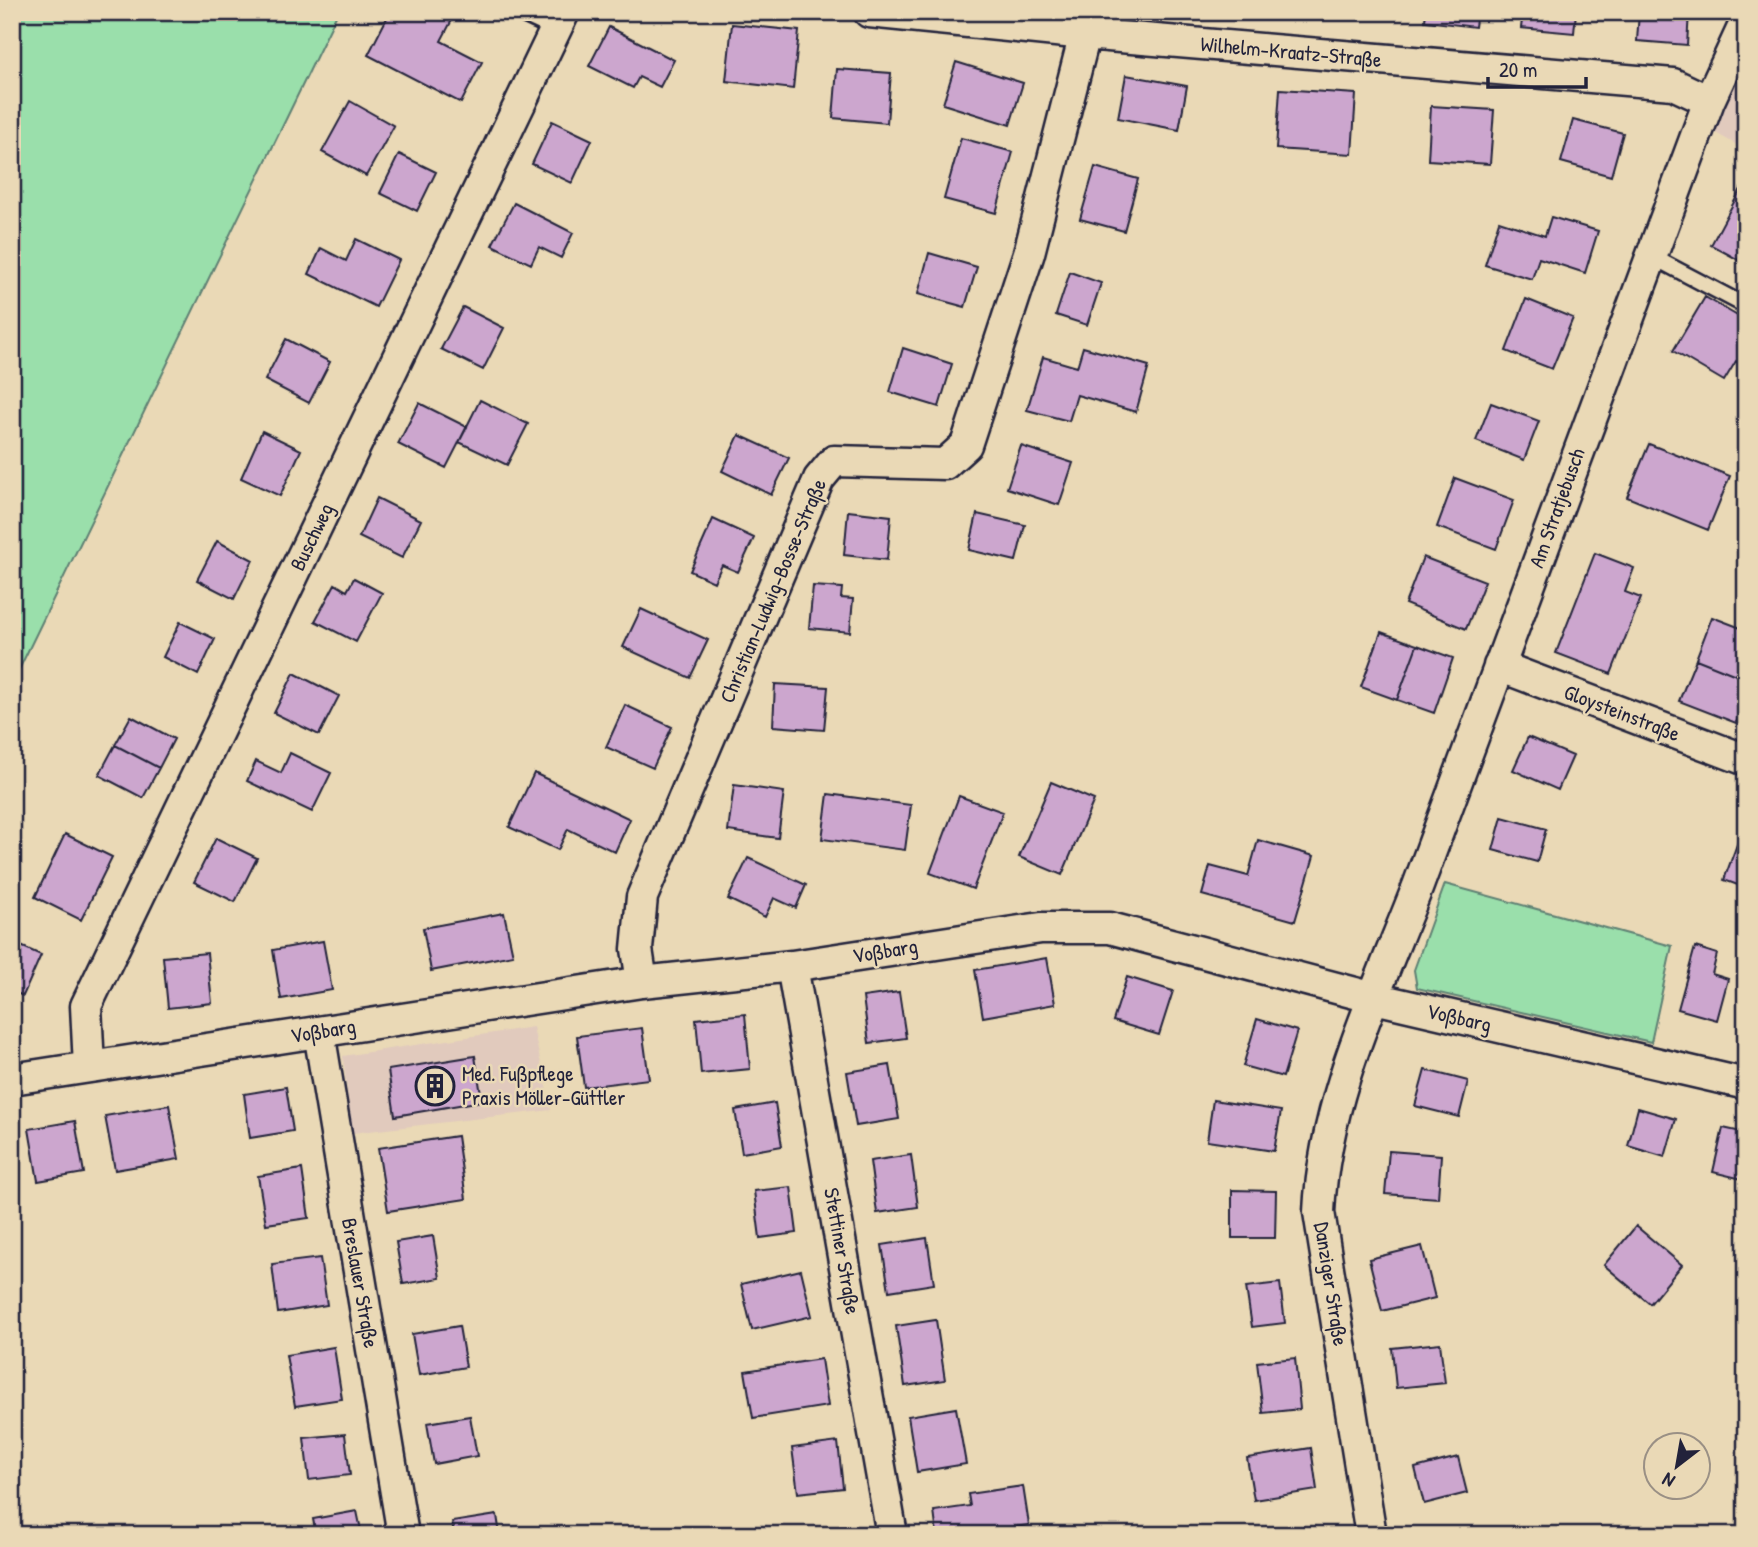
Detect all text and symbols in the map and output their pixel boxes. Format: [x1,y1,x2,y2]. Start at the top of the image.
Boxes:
street label: Wilhelm-Kraatz-Straße [1199,29,1383,74]
scale bar [1488,46,1586,90]
text: 20 m [1499,55,1537,84]
street label: Am Stratjebusch [1521,444,1592,572]
street label: Christian-Ludwig-Bosse-Straße [712,474,833,707]
street label: Buschweg [283,498,340,575]
street label: Gloysteinstraße [1560,677,1684,748]
street label: Voßbarg [850,931,920,970]
street label: Voßbarg [1424,996,1494,1039]
street label: Voßbarg [288,1011,358,1050]
place label: Med. Fußpflege Praxis Möller-Güttler [462,1059,625,1112]
building icon: Med. Fußpflege Praxis Möller-Güttler [414,1065,456,1107]
street label: Stettiner Straße [817,1185,868,1316]
street label: Breslauer Straße [335,1216,386,1350]
street label: Danziger Straße [1307,1220,1356,1348]
north arrow [1642,1432,1712,1502]
text: N [1657,1467,1679,1494]

